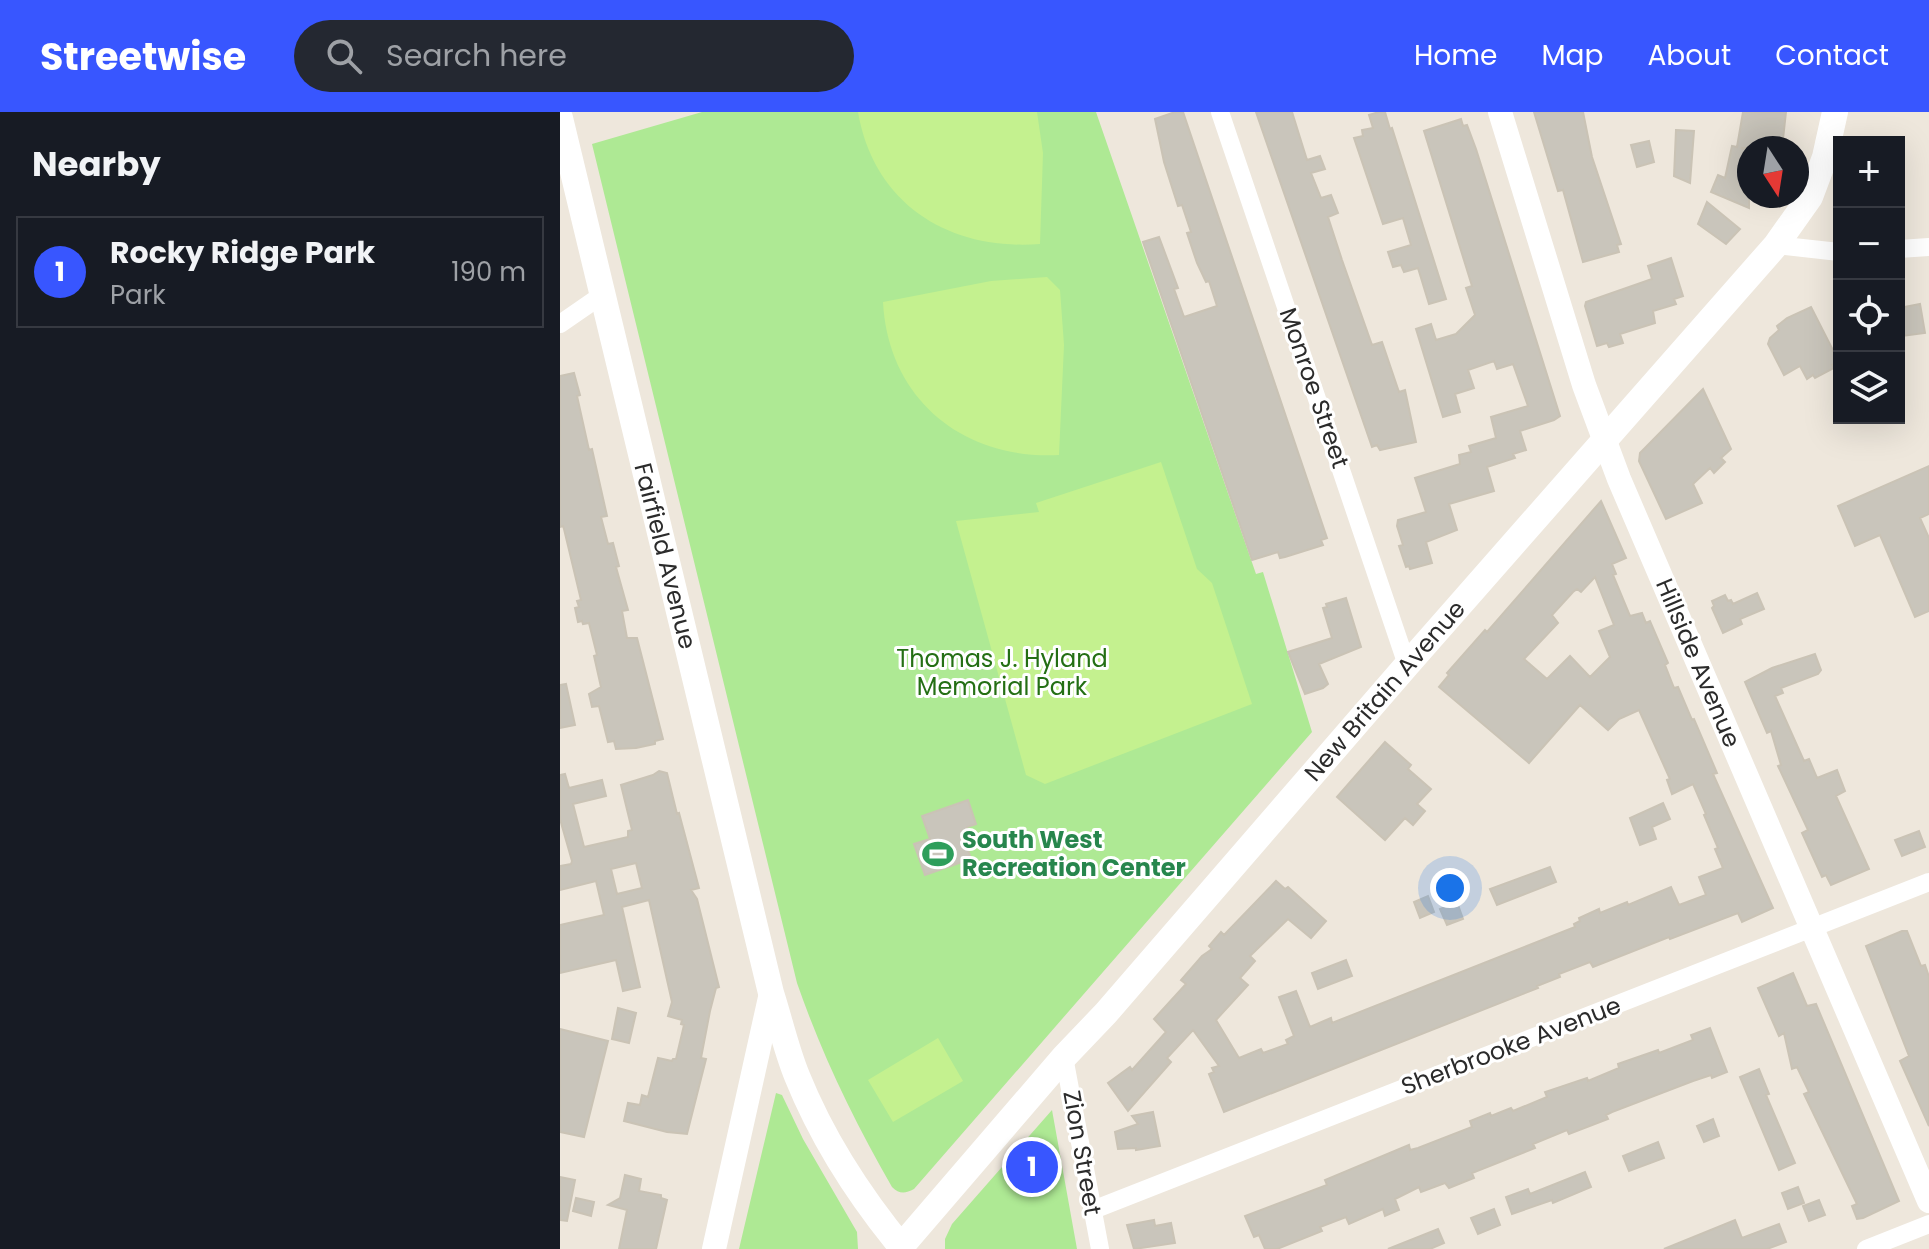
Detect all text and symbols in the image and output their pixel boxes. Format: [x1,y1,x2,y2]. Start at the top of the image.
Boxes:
search box [294,20,854,92]
text: Streetwise [40,30,246,83]
icon: search [322,34,366,78]
text: Search here [386,34,567,77]
text: Home [1414,36,1497,75]
text: Map [1541,36,1603,75]
text: About [1647,36,1731,75]
text: Contact [1775,36,1889,75]
north arrow [1737,136,1809,208]
map controls [1833,136,1905,424]
button: + [1833,136,1905,208]
text: Nearby [32,140,161,188]
button: − [1833,208,1905,280]
text: Rocky Ridge Park [110,231,375,274]
text: 1 [55,254,65,290]
text: 190 m [451,254,526,290]
text: Park [110,277,166,313]
button: locate [1833,280,1905,352]
street label: Monroe Street [1272,303,1357,472]
button: layers [1833,352,1905,424]
street label: Fairfield Avenue [626,459,705,652]
street label: Hillside Avenue [1648,573,1749,752]
street label: New Britain Avenue [1297,593,1473,788]
park label: Thomas J. Hyland Memorial Park [896,642,1108,703]
place label: South West Recreation Center [962,823,1186,884]
sports icon: South West Recreation Center [921,837,955,871]
your location [1430,868,1470,908]
street label: Sherbrooke Avenue [1396,988,1625,1103]
street label: Zion Street [1055,1088,1110,1218]
pin: 1 [1006,1137,1058,1197]

